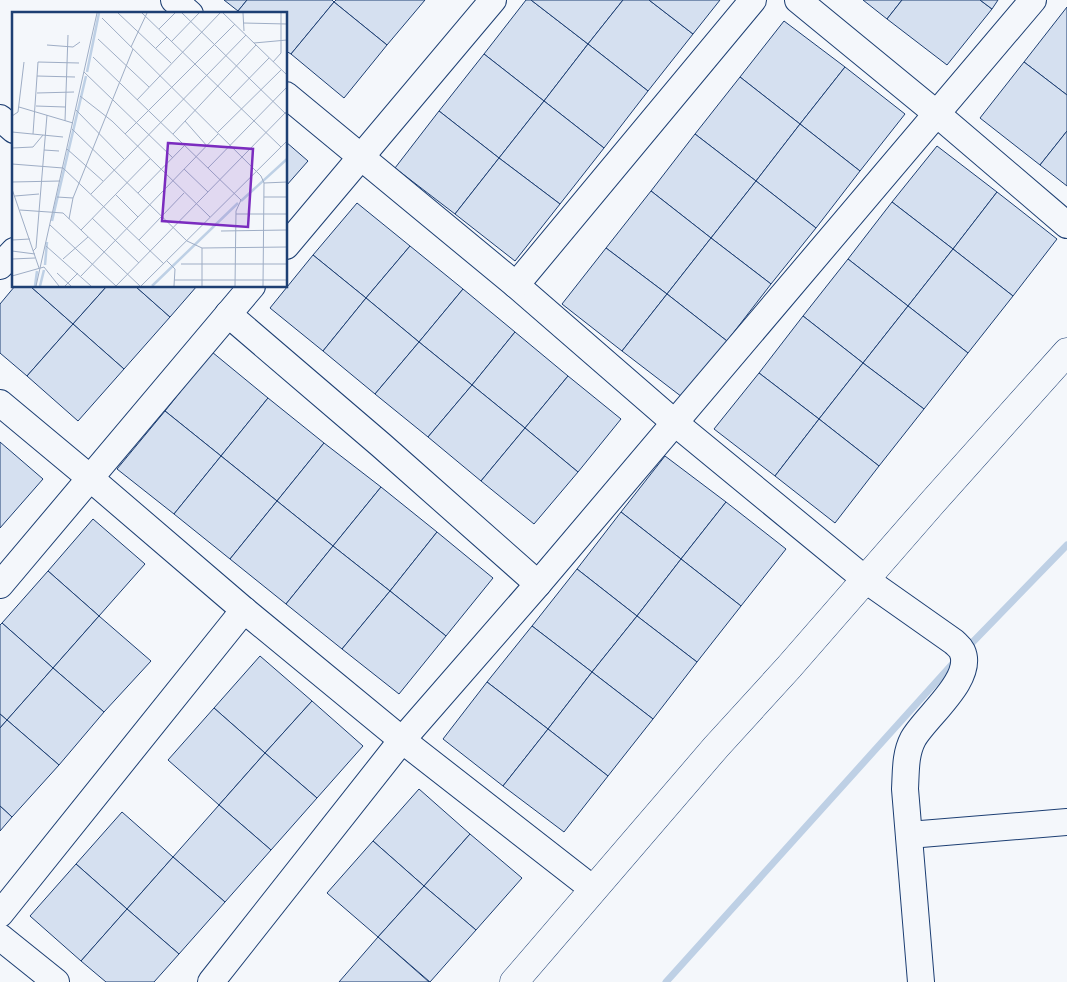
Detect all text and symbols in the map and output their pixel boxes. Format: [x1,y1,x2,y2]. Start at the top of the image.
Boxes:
inset map [12,12,288,288]

